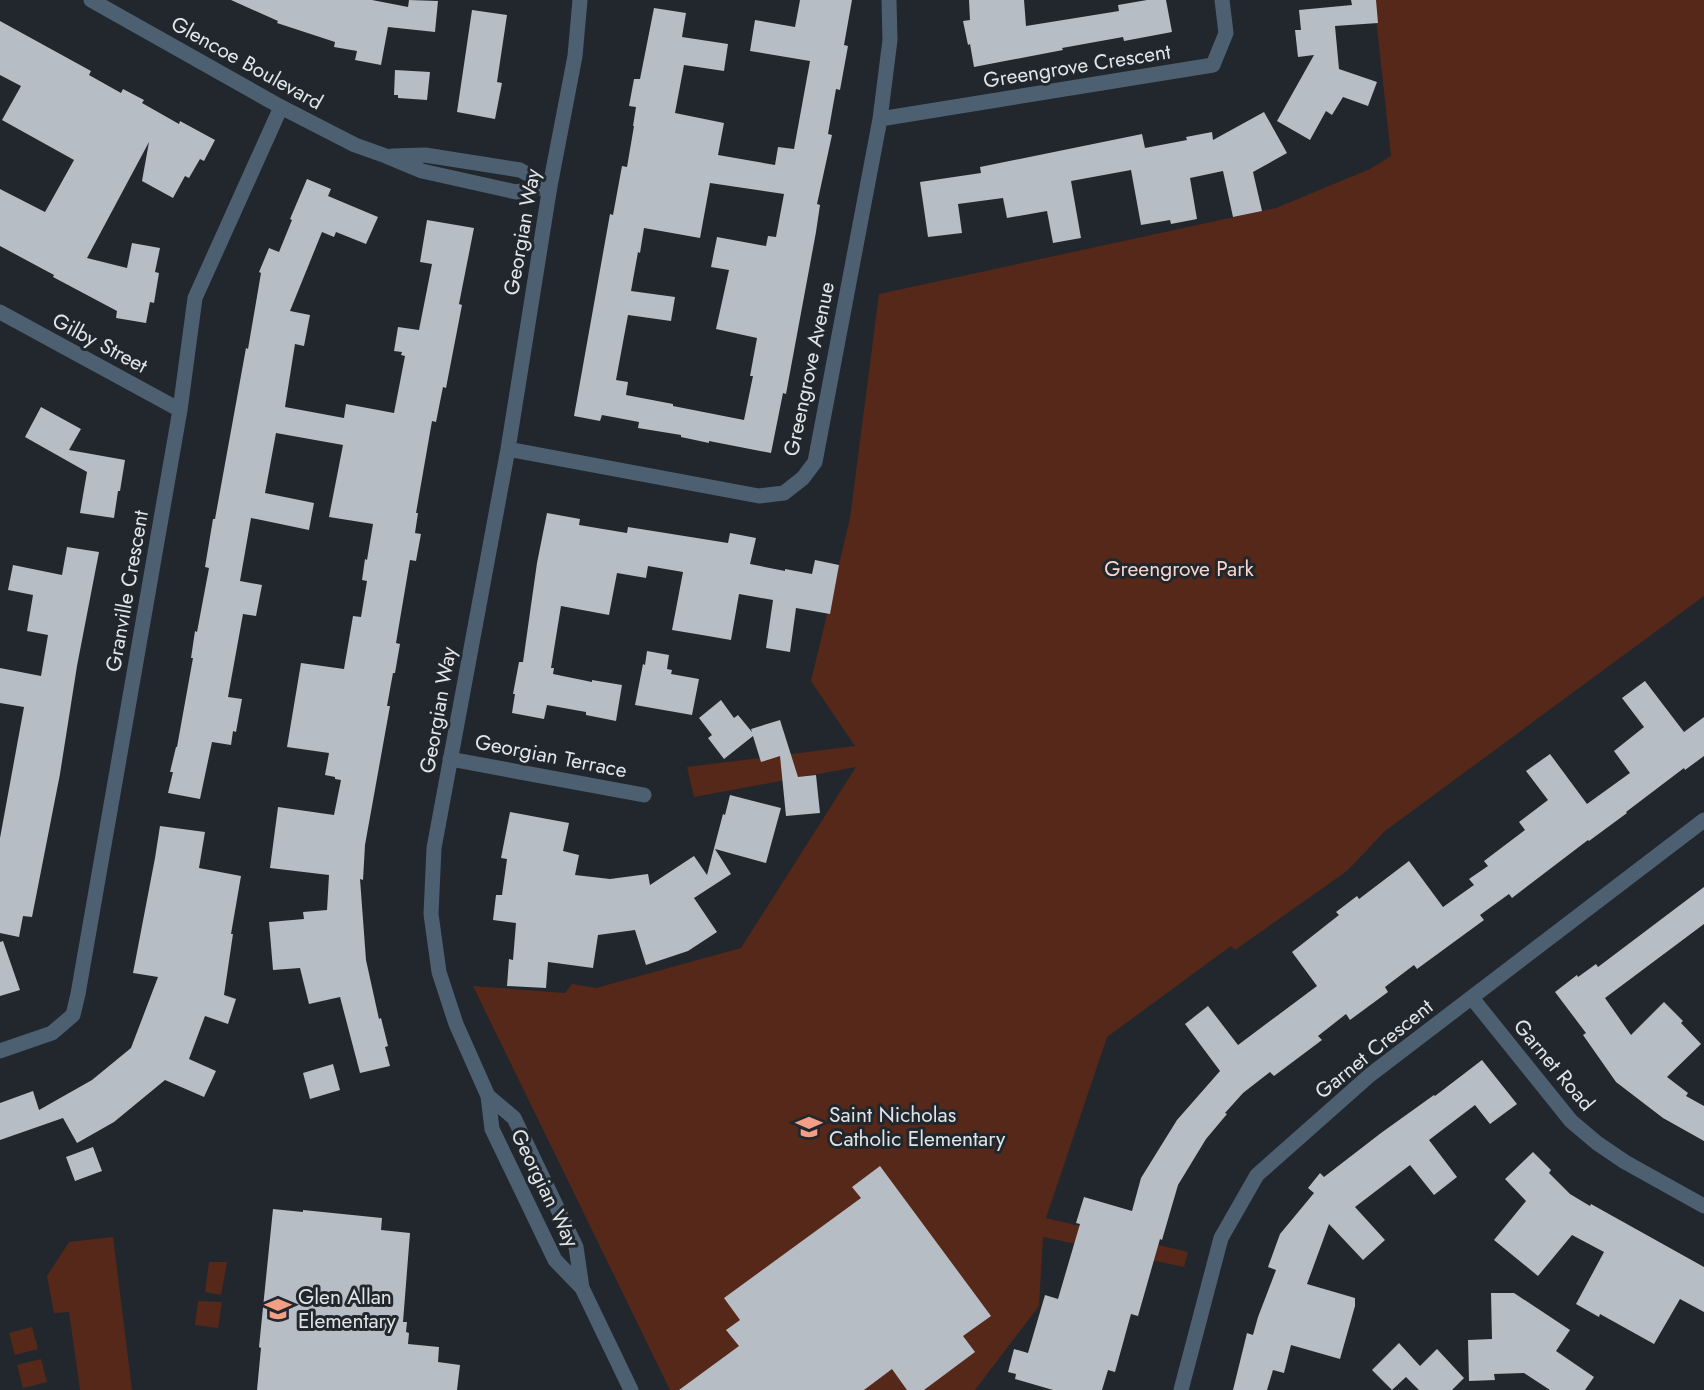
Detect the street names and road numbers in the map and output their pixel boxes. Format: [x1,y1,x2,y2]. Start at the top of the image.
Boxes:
street label: Glencoe Boulevard [166,9,328,117]
street label: Greengrove Crescent [981,36,1173,96]
street label: Georgian Way [496,166,548,298]
street label: Greengrove Avenue [776,279,842,459]
street label: Gilby Street [47,305,153,381]
street label: Granville Crescent [98,508,156,674]
street label: Georgian Way [412,644,464,776]
street label: Georgian Terrace [472,727,630,785]
street label: Garnet Crescent [1309,992,1439,1106]
street label: Garnet Road [1506,1012,1602,1118]
street label: Georgian Way [503,1124,587,1253]

